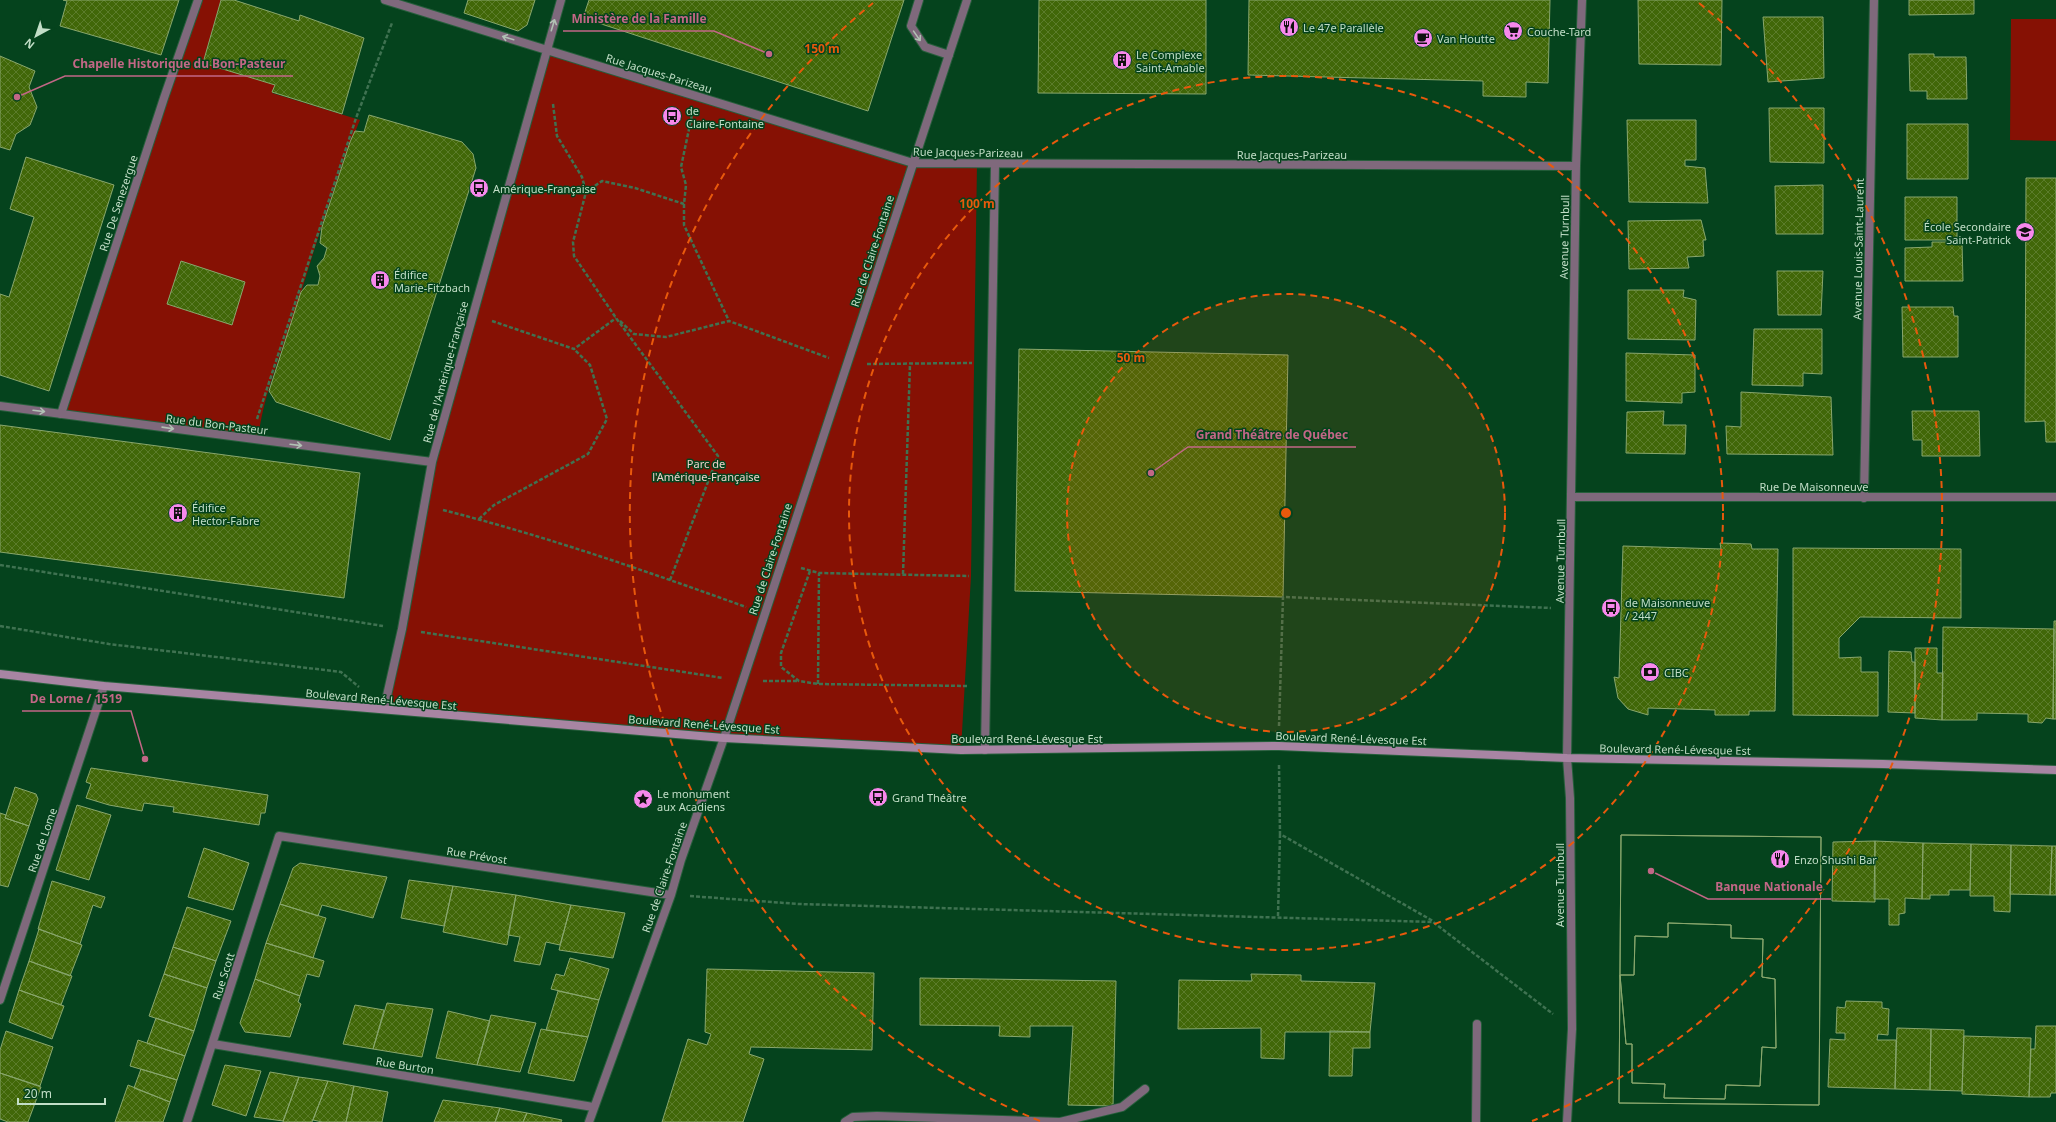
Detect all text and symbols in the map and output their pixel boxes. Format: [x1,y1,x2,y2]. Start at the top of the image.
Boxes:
callout: Ministère de la Famille [563,7,714,31]
text: Ministère de la Famille [571,10,707,27]
north arrow [16,16,56,56]
restaurant icon: Le 47e Parallèle [1278,16,1300,38]
one-way arrow [550,19,557,32]
place label: Le 47e Parallèle [1303,20,1384,35]
supermarket icon: Couche-Tard [1502,20,1524,42]
place label: Couche-Tard [1527,24,1591,39]
cafe icon: Van Houtte [1412,27,1434,49]
one-way arrow [913,30,921,41]
place label: Van Houtte [1437,31,1495,46]
one-way arrow [502,34,515,41]
text: N [21,35,38,53]
text: 150 m [804,40,840,57]
place label: Le Complexe Saint-Amable [1136,47,1205,75]
building icon: Le Complexe Saint-Amable [1111,49,1133,71]
street label: Rue Jacques-Parizeau [604,50,714,96]
callout: Chapelle Historique du Bon-Pasteur [65,52,293,76]
text: Chapelle Historique du Bon-Pasteur [73,55,286,72]
place label: de Claire-Fontaine [686,103,764,131]
bus stop icon: de Claire-Fontaine [661,105,683,127]
street label: Rue Jacques-Parizeau [913,144,1023,160]
street label: Rue Jacques-Parizeau [1237,147,1347,162]
street label: Rue De Senezergue [95,153,141,253]
bus stop icon: Amérique-Française [468,177,490,199]
street label: Avenue Louis-Saint-Laurent [1849,178,1867,320]
place label: Amérique-Française [493,181,596,196]
street label: Rue de Claire-Fontaine [847,193,897,309]
text: 100 m [959,195,995,212]
street label: Avenue Turnbull [1556,195,1572,279]
place label: École Secondaire Saint-Patrick [1924,219,2011,247]
school or university icon: École Secondaire Saint-Patrick [2014,221,2036,243]
place label: Édifice Marie-Fitzbach [394,267,470,295]
building icon: Édifice Marie-Fitzbach [369,269,391,291]
street label: Rue de l'Amérique-Française [419,300,471,444]
text: 50 m [1117,349,1145,366]
one-way arrow [32,407,45,415]
street label: Rue du Bon-Pasteur [165,410,269,438]
callout: Grand Théâtre de Québec [1188,423,1356,447]
one-way arrow [161,424,174,432]
text: Grand Théâtre de Québec [1196,426,1348,443]
one-way arrow [290,441,303,449]
park label: Parc de l'Amérique-Française [652,456,760,484]
street label: Rue De Maisonneuve [1759,479,1869,494]
place label: Édifice Hector-Fabre [192,500,260,528]
street label: Rue de Claire-Fontaine [745,501,795,617]
building icon: Édifice Hector-Fabre [167,502,189,524]
centre of rings [1279,506,1293,520]
street label: Avenue Turnbull [1552,519,1568,603]
place label: de Maisonneuve / 2447 [1625,595,1710,623]
bus stop icon: de Maisonneuve / 2447 [1600,597,1622,619]
bank icon: CIBC [1639,661,1661,683]
place label: CIBC [1664,665,1689,680]
street label: Boulevard René-Lévesque Est [305,685,457,713]
callout: De Lorne / 1519 [22,687,131,711]
text: De Lorne / 1519 [30,690,122,707]
street label: Boulevard René-Lévesque Est [628,711,780,737]
street label: Boulevard René-Lévesque Est [1275,728,1427,748]
street label: Boulevard René-Lévesque Est [951,731,1103,746]
street label: Boulevard René-Lévesque Est [1599,740,1751,758]
place label: Le monument aux Acadiens [657,786,730,814]
bus stop icon: Grand Théâtre [867,786,889,808]
place icon: Le monument aux Acadiens [632,788,654,810]
place label: Grand Théâtre [892,790,967,805]
street label: Rue de Lome [24,806,60,874]
street label: Rue de Claire-Fontaine [638,819,690,935]
street label: Rue Prévost [446,843,508,867]
street label: Avenue Turnbull [1552,843,1567,927]
restaurant icon: Enzo Shushi Bar [1769,848,1791,870]
place label: Enzo Shushi Bar [1794,852,1877,867]
callout: Banque Nationale [1708,875,1831,899]
text: Banque Nationale [1715,878,1823,895]
street label: Rue Scott [208,951,238,1001]
street label: Rue Burton [375,1053,435,1077]
scale bar [18,1080,105,1106]
text: 20 m [24,1085,52,1102]

